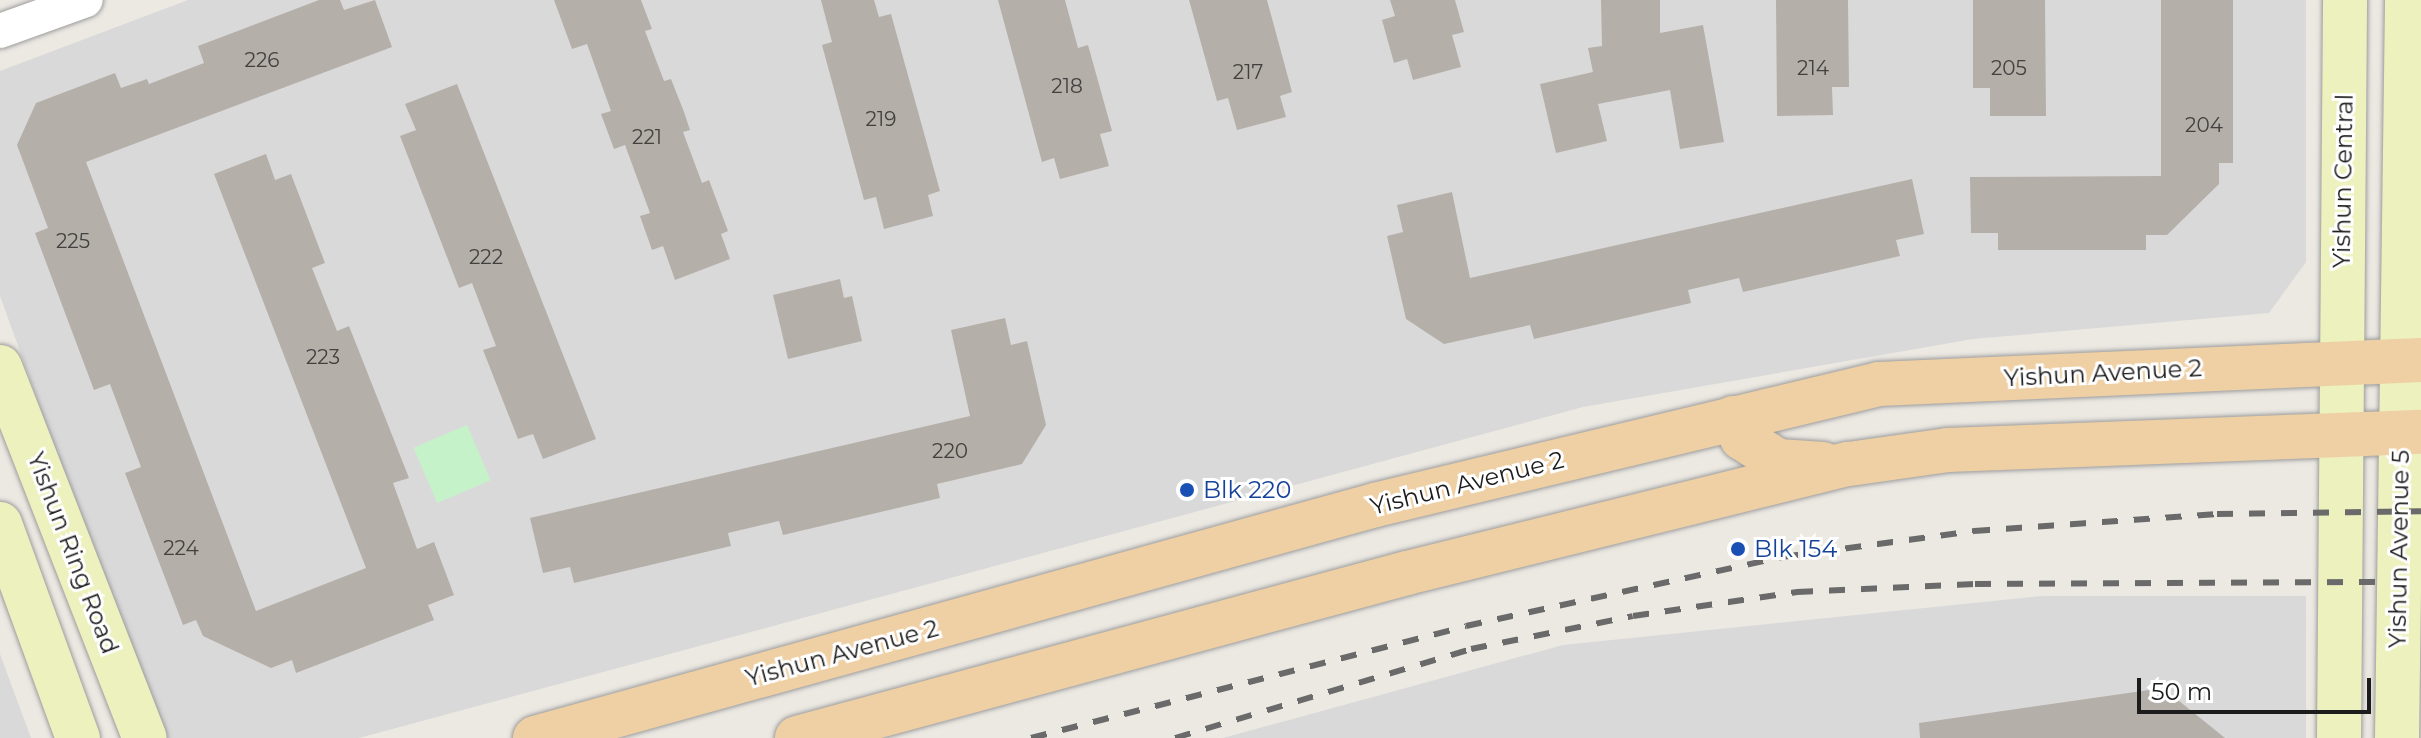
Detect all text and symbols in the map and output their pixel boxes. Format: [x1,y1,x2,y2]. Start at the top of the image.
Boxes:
house number: 226 [245,48,279,72]
house number: 214 [1797,56,1829,80]
house number: 205 [1991,56,2027,80]
house number: 217 [1233,60,1263,84]
house number: 218 [1051,74,1083,98]
street label: Yishun Central [2327,94,2359,268]
house number: 219 [866,107,896,131]
house number: 204 [2185,113,2223,137]
house number: 221 [632,125,662,149]
house number: 225 [56,229,90,253]
house number: 222 [469,245,503,269]
house number: 223 [306,345,340,369]
street label: Yishun Avenue 2 [2003,353,2203,393]
house number: 220 [932,439,968,463]
street label: Yishun Avenue 2 [1367,445,1567,521]
street label: Yishun Ring Road [21,448,125,658]
street label: Yishun Avenue 5 [2383,450,2415,648]
place label: Blk 220 [1203,476,1291,504]
marker: Blk 220 [1178,481,1196,499]
place label: Blk 154 [1754,535,1837,563]
house number: 224 [163,536,199,560]
marker: Blk 154 [1729,540,1747,558]
street label: Yishun Avenue 2 [742,613,942,693]
scale bar [2141,662,2375,712]
text: 50 m [2151,677,2212,706]

